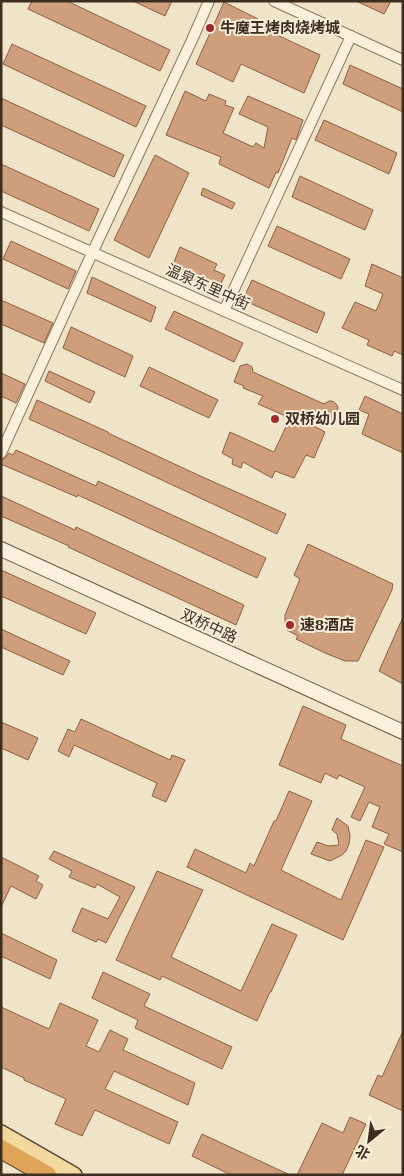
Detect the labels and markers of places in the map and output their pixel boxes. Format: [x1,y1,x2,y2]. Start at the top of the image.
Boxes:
place label: 牛魔王烤肉烧烤城 [220,18,340,37]
marker: 牛魔王烤肉烧烤城 [204,22,216,34]
place label: 双桥幼儿园 [285,409,360,428]
marker: 双桥幼儿园 [269,413,281,425]
place label: 速8酒店 [300,615,354,634]
marker: 速8酒店 [284,619,296,631]

